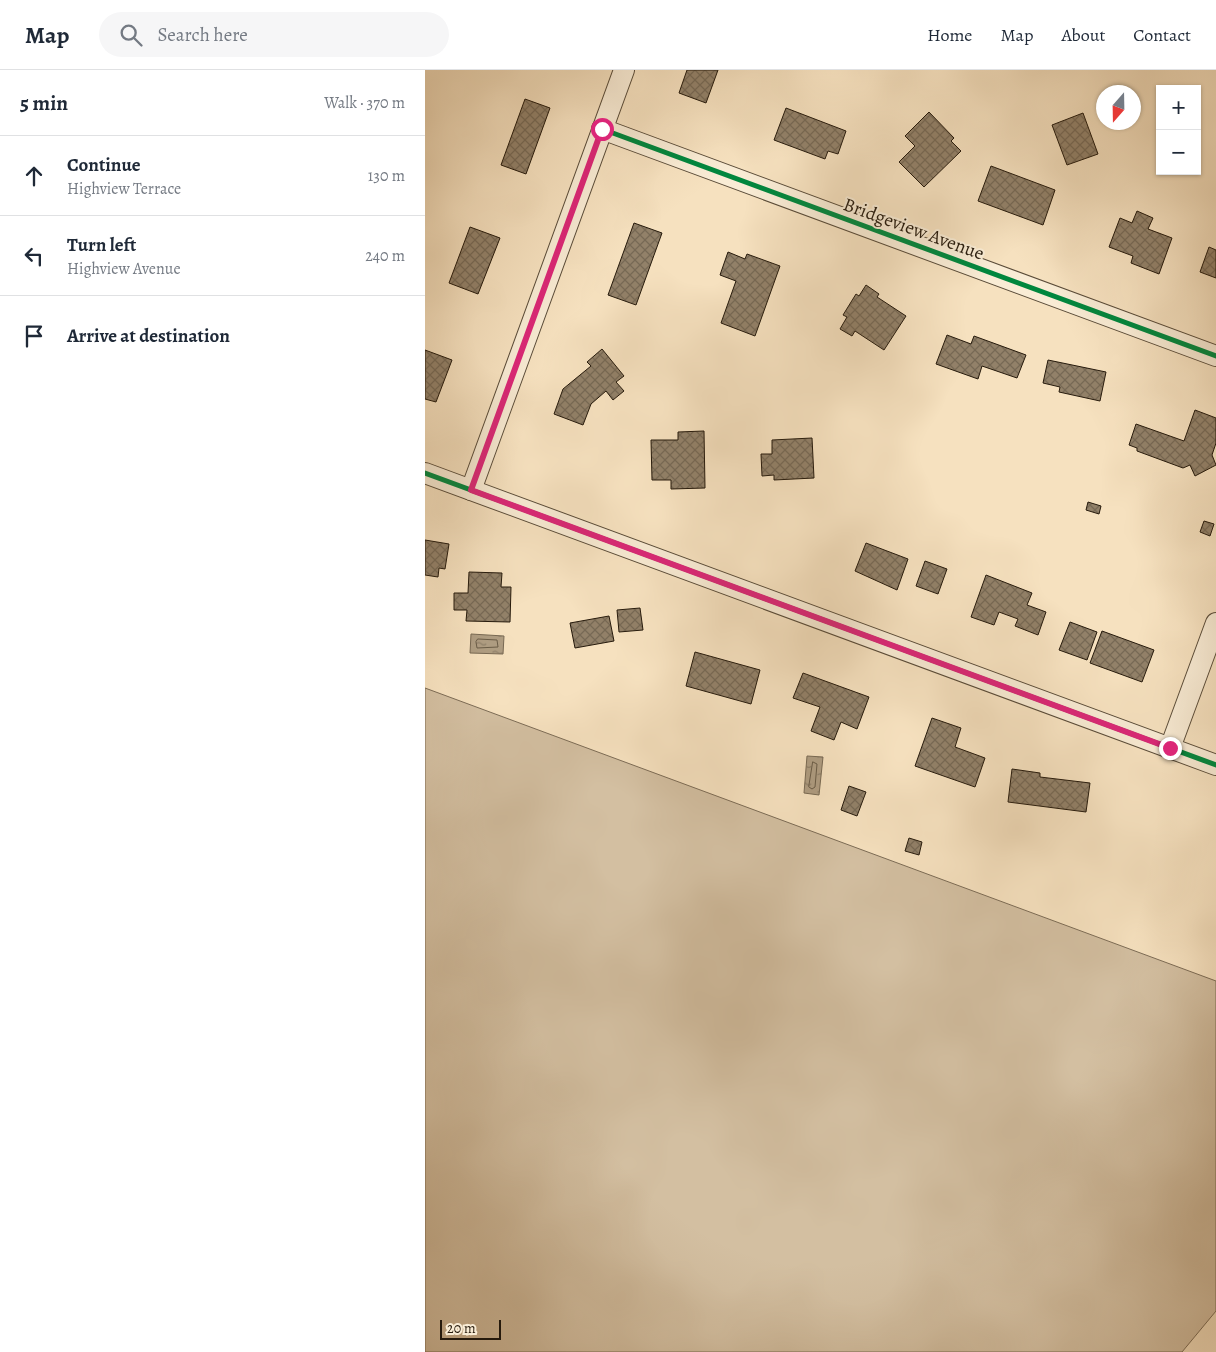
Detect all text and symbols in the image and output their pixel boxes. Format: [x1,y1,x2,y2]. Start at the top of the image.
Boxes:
search box [99,12,449,57]
text: Map [25,19,69,51]
icon: search [117,21,145,49]
text: Search here [157,22,248,48]
text: Home [927,23,972,47]
text: Map [1000,23,1033,47]
text: About [1061,23,1105,47]
text: Contact [1133,23,1191,47]
north arrow [1096,85,1141,130]
map controls [1156,85,1201,175]
button: + [1156,85,1201,130]
text: 5 min [20,89,68,117]
text: Walk · 370 m [324,92,405,114]
route start [591,118,614,141]
button: − [1156,130,1201,175]
text: Continue [67,152,141,178]
icon: ahead [20,162,48,190]
text: 130 m [368,165,405,187]
text: Highview Terrace [67,178,181,200]
street label: Bridgeview Avenue [840,191,988,266]
text: Turn left [67,232,136,258]
icon: left [20,242,48,270]
text: 240 m [365,245,405,267]
text: Highview Avenue [67,258,181,280]
icon: arrive [20,322,48,350]
text: Arrive at destination [67,323,230,349]
route end [1159,737,1182,760]
scale bar [440,1317,501,1340]
text: 20 m [447,1319,476,1338]

